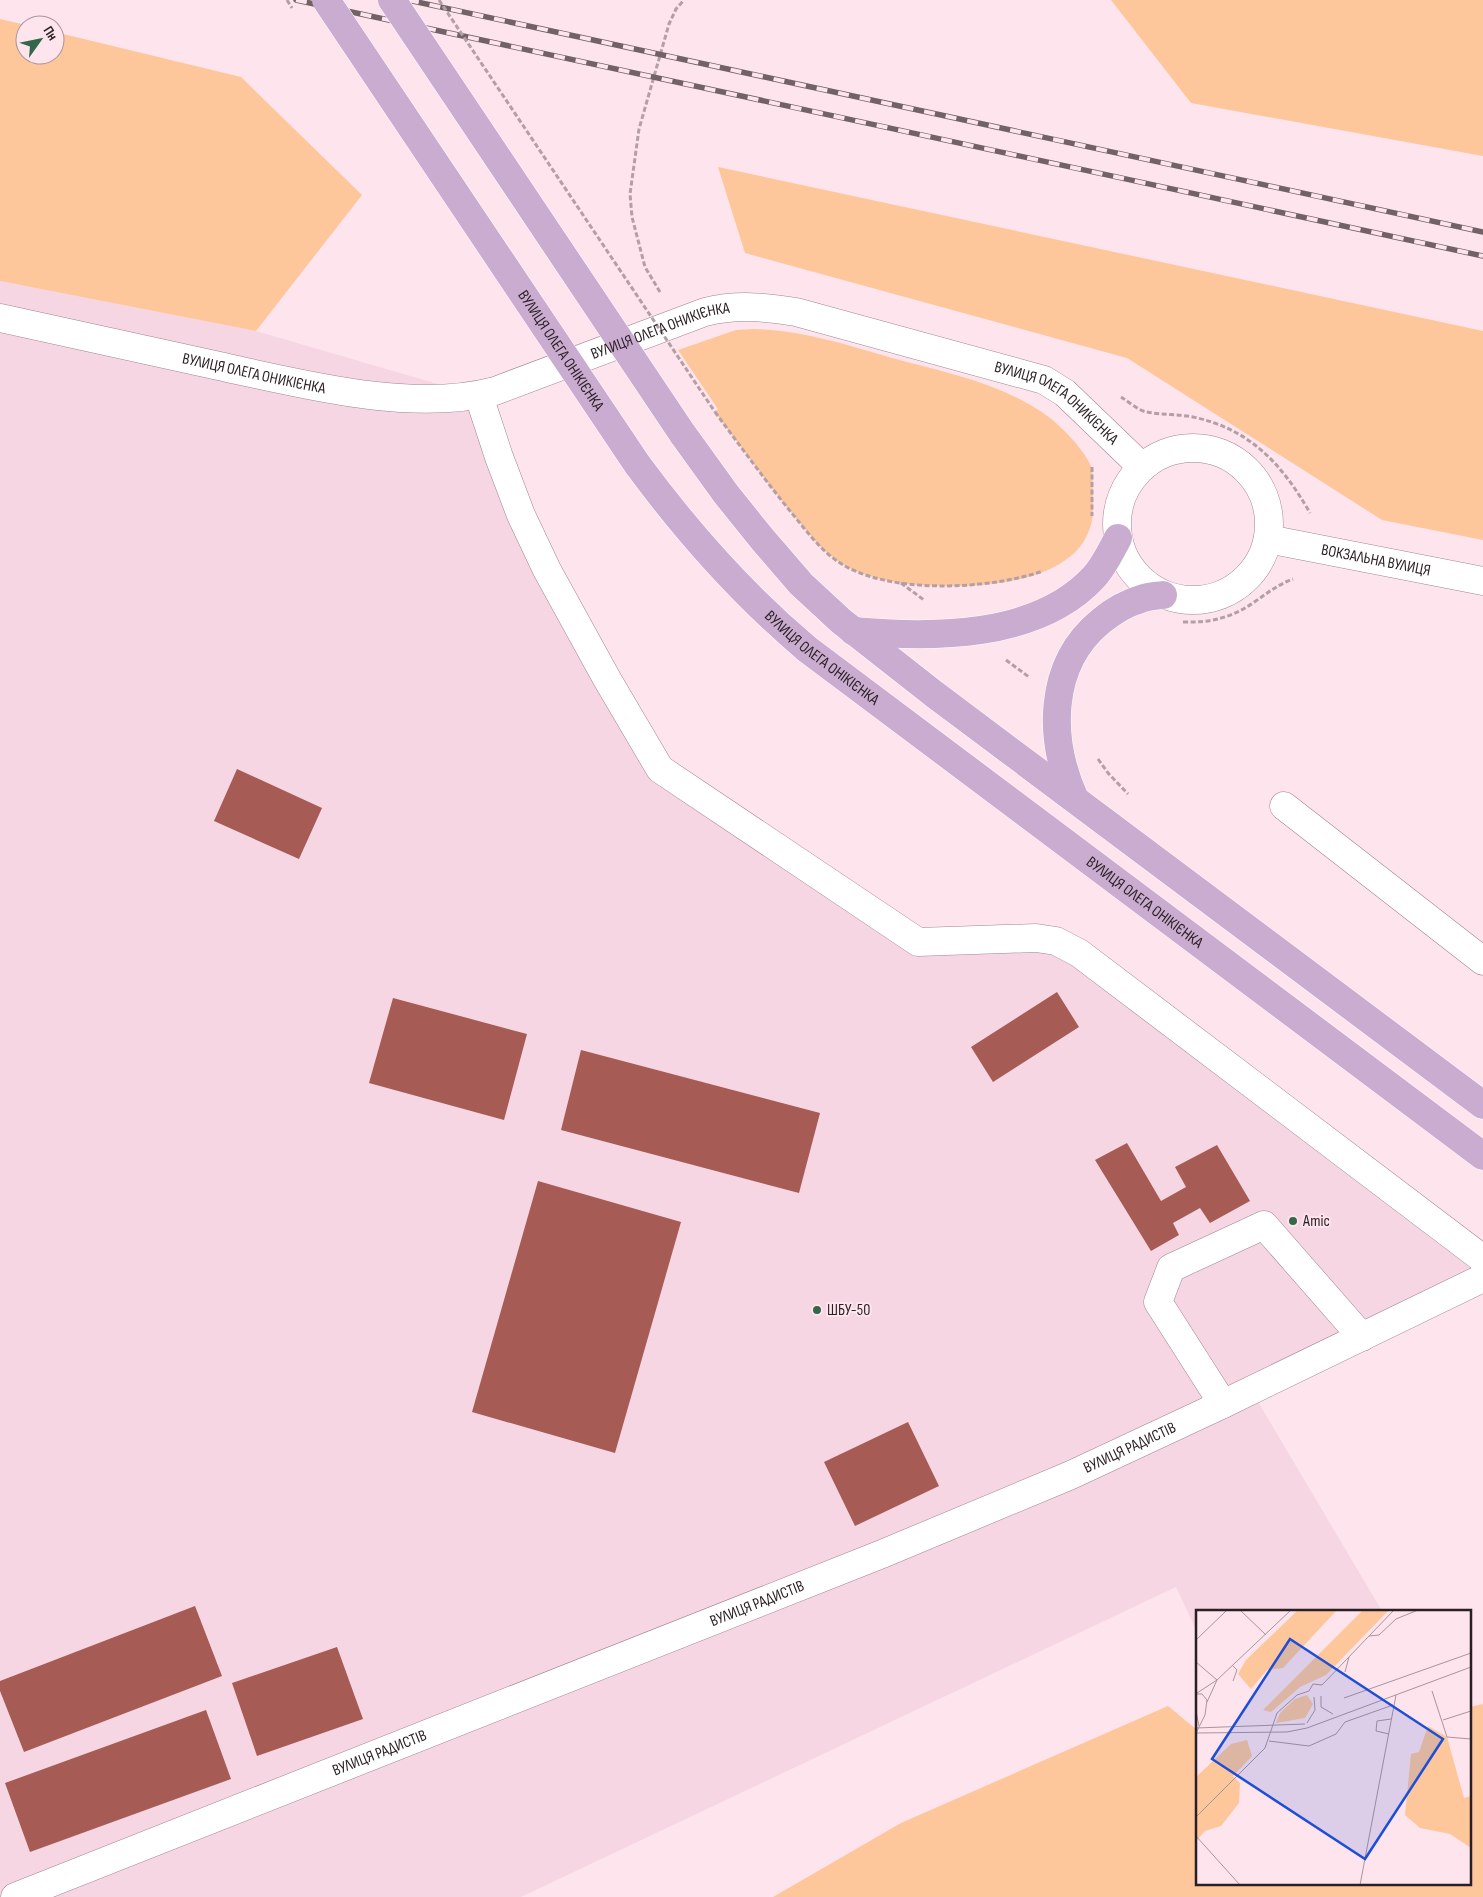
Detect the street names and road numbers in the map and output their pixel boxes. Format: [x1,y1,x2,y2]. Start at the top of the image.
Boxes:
street label: ВУЛИЦЯ ОЛЕГА ОНІКІЄНКА [514,287,608,415]
street label: ВУЛИЦЯ ОЛЕГА ОНИКІЄНКА [588,298,731,364]
street label: ВУЛИЦЯ ОЛЕГА ОНИКІЄНКА [181,349,327,398]
street label: ВУЛИЦЯ ОЛЕГА ОНИКІЄНКА [992,357,1122,449]
street label: ВОКЗАЛЬНА ВУЛИЦЯ [1320,540,1432,580]
street label: ВУЛИЦЯ ОЛЕГА ОНІКІЄНКА [761,606,883,709]
street label: ВУЛИЦЯ ОЛЕГА ОНІКІЄНКА [1083,852,1207,952]
street label: ВУЛИЦЯ РАДИСТІВ [1080,1418,1179,1477]
street label: ВУЛИЦЯ РАДИСТІВ [707,1576,807,1631]
street label: ВУЛИЦЯ РАДИСТІВ [330,1726,429,1780]

